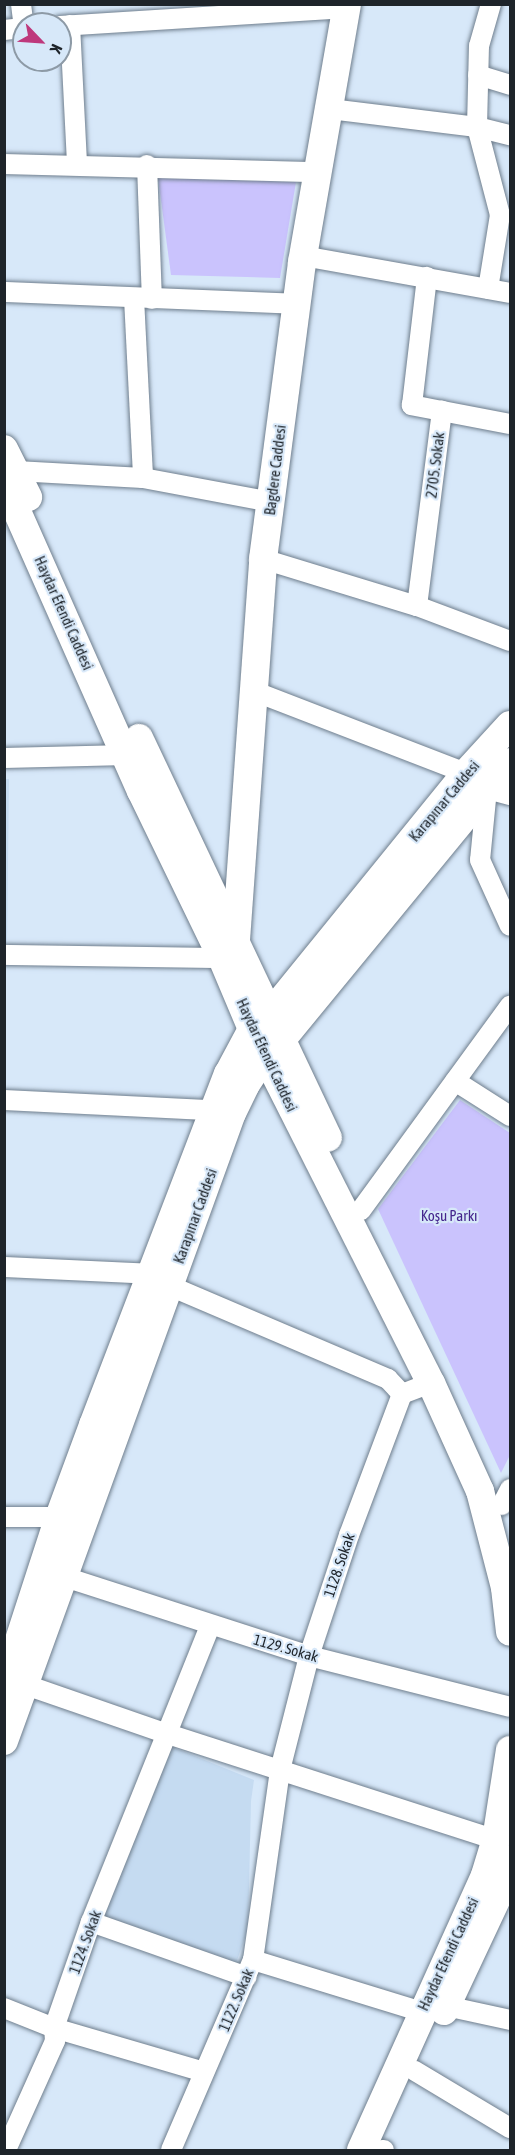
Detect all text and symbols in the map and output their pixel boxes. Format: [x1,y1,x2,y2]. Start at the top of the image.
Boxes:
north arrow [12,12,72,72]
text: K [47,41,66,56]
street label: Bagdere Caddesi [261,424,289,516]
street label: 2705. Sokak [422,431,448,499]
street label: Haydar Efendi Caddesi [31,553,97,673]
street label: Karapınar Caddesi [405,757,483,845]
street label: Haydar Efendi Caddesi [233,995,301,1115]
street label: Karapınar Caddesi [169,1166,221,1266]
park label: Koşu Parkı [421,1207,477,1225]
street label: 1128. Sokak [320,1531,358,1599]
street label: 1129. Sokak [252,1630,320,1666]
street label: Haydar Efendi Caddesi [414,1894,482,2014]
street label: 1124. Sokak [65,1908,105,1976]
street label: 1122. Sokak [215,1966,257,2034]

